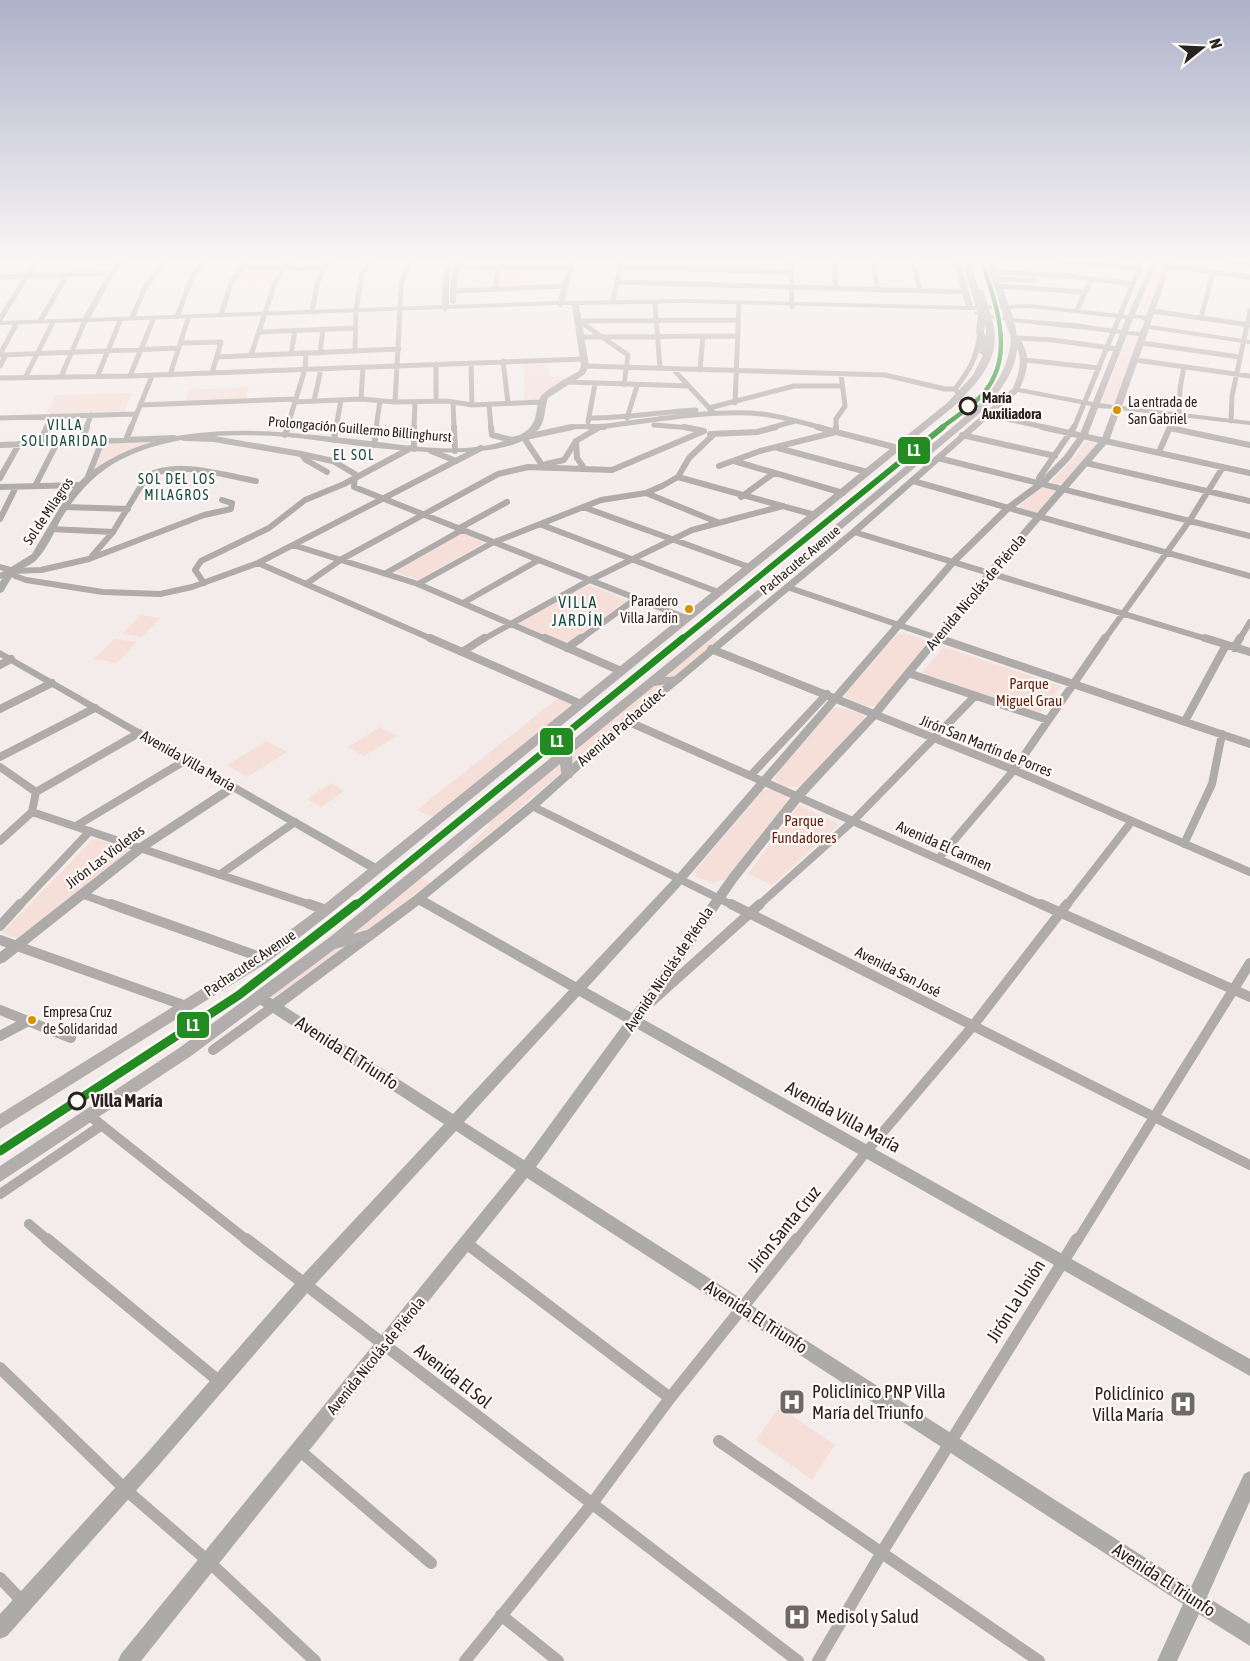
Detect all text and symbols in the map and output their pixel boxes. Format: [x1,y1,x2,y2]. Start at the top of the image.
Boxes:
north arrow [1172,18,1232,78]
text: N [1206,36,1226,51]
place label: María Auxiliadora [981,390,1042,422]
place label: La entrada de San Gabriel [1128,394,1197,427]
marker: María Auxiliadora [959,397,977,415]
marker: La entrada de San Gabriel [1111,404,1123,416]
street label: Prolongación Guillermo Billinghurst [268,413,452,445]
district label: VILLA SOLIDARIDAD [21,417,109,449]
line badge: L1 [897,436,931,465]
text: L1 [907,441,921,459]
district label: EL SOL [333,447,375,463]
district label: SOL DEL LOS MILAGROS [138,471,216,503]
street label: Sol de Milagros [20,474,76,548]
street label: Pachacutec Avenue [757,522,843,598]
street label: Avenida Nicolás de Piérola [922,530,1029,653]
district label: VILLA JARDÍN [552,593,604,629]
place label: Paradero Villa Jardín [620,593,678,626]
marker: Paradero Villa Jardín [683,603,695,615]
park label: Parque Miguel Grau [996,675,1062,709]
street label: Avenida Pachacútec [574,684,668,769]
street label: Jirón San Martín de Porres [918,711,1055,780]
street label: Avenida Villa María [138,727,239,795]
line badge: L1 [539,727,574,756]
text: L1 [550,732,564,750]
park label: Parque Fundadores [771,812,837,846]
street label: Avenida El Carmen [894,817,994,874]
street label: Jirón Las Violetas [62,821,147,892]
street label: Avenida Nicolás de Piérola [621,903,716,1034]
street label: Pachacutec Avenue [201,926,299,999]
street label: Avenida San José [853,943,944,1000]
place label: Empresa Cruz de Solidaridad [43,1004,118,1037]
line badge: L1 [176,1011,210,1039]
street label: Avenida El Triunfo [292,1012,403,1094]
marker: Empresa Cruz de Solidaridad [26,1014,38,1026]
text: L1 [186,1016,200,1034]
street label: Avenida Villa María [782,1076,904,1157]
place label: Villa María [90,1090,163,1111]
marker: Villa María [68,1092,86,1110]
street label: Jirón Santa Cruz [743,1181,825,1276]
street label: Jirón La Unión [982,1256,1049,1346]
street label: Avenida El Triunfo [701,1276,812,1358]
street label: Avenida Nicolás de Piérola [323,1294,428,1418]
street label: Avenida El Sol [411,1339,496,1412]
place label: Policlínico PNP Villa María del Triunfo [812,1381,946,1423]
place label: Policlínico Villa María [1092,1383,1164,1425]
hospital icon: Policlínico PNP Villa María del Triunfo [777,1387,807,1417]
hospital icon: Policlínico Villa María [1168,1389,1198,1419]
street label: Avenida El Triunfo [1109,1539,1220,1621]
hospital icon: Medisol y Salud [782,1602,812,1632]
place label: Medisol y Salud [816,1606,919,1627]

